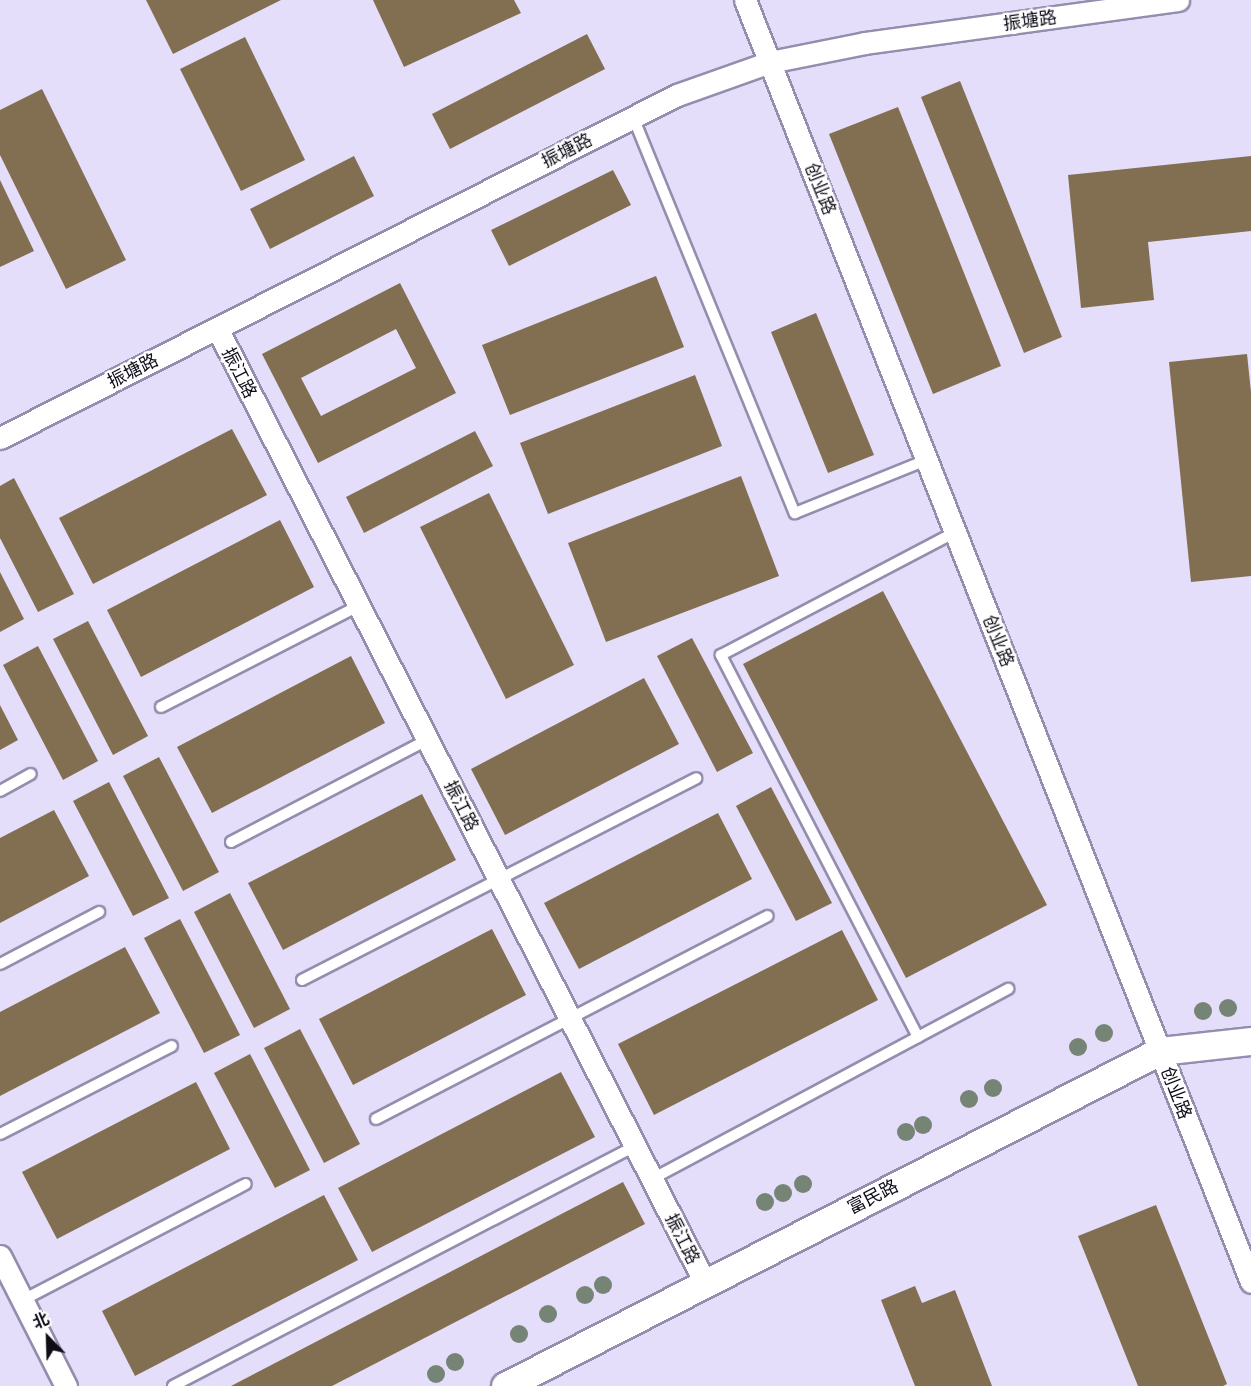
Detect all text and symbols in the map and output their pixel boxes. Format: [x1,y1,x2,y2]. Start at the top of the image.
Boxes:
street label: 振塘路 [1002,7,1058,35]
street label: 振塘路 [538,129,596,173]
street label: 创业路 [800,160,840,218]
street label: 振江路 [217,344,261,402]
street label: 振塘路 [104,349,162,393]
street label: 创业路 [978,612,1018,670]
street label: 振江路 [439,777,483,835]
street label: 创业路 [1156,1064,1196,1122]
street label: 富民路 [844,1175,902,1219]
street label: 振江路 [660,1210,704,1268]
north arrow [18,1308,78,1368]
text: 北 [30,1309,52,1333]

